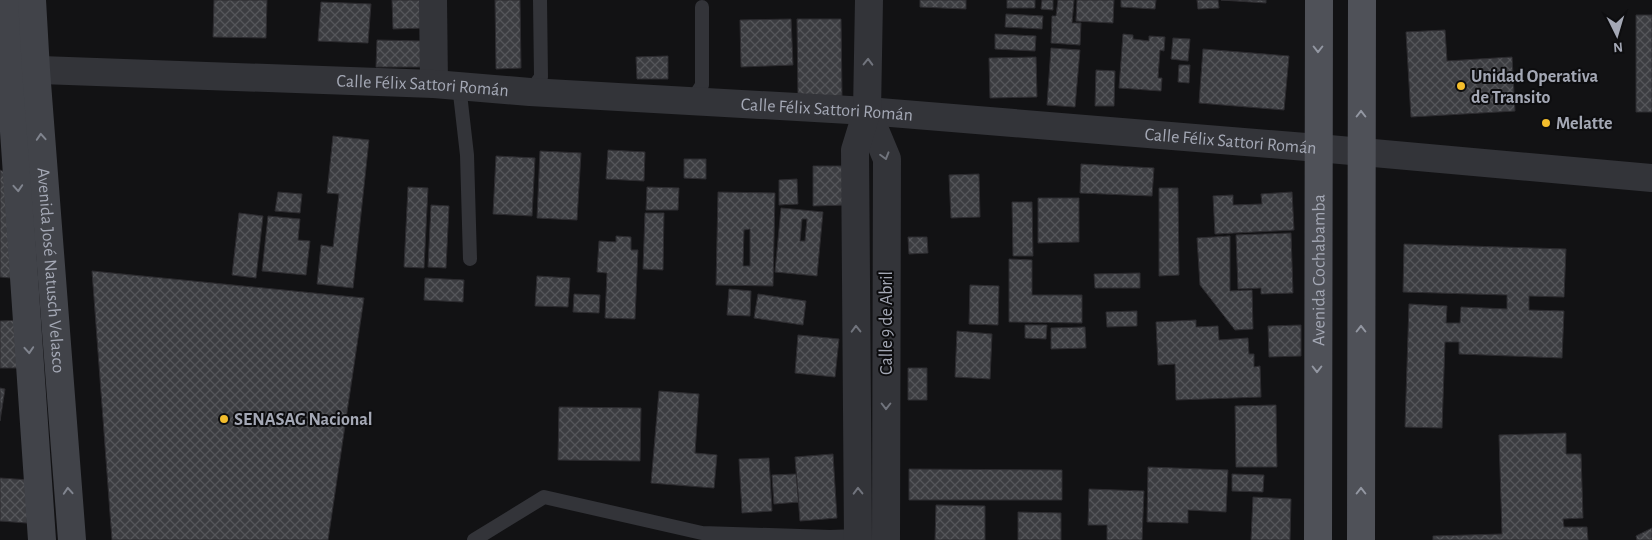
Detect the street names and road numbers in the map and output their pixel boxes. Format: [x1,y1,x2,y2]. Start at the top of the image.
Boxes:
street label: Calle Félix Sattori Román [336,73,509,100]
street label: Calle Félix Sattori Román [740,96,914,125]
street label: Calle Félix Sattori Román [1144,126,1317,158]
street label: Avenida José Natusch Velasco [33,167,67,374]
street label: Avenida Cochabamba [1310,194,1329,346]
street label: Calle 9 de Abril [878,271,896,375]

